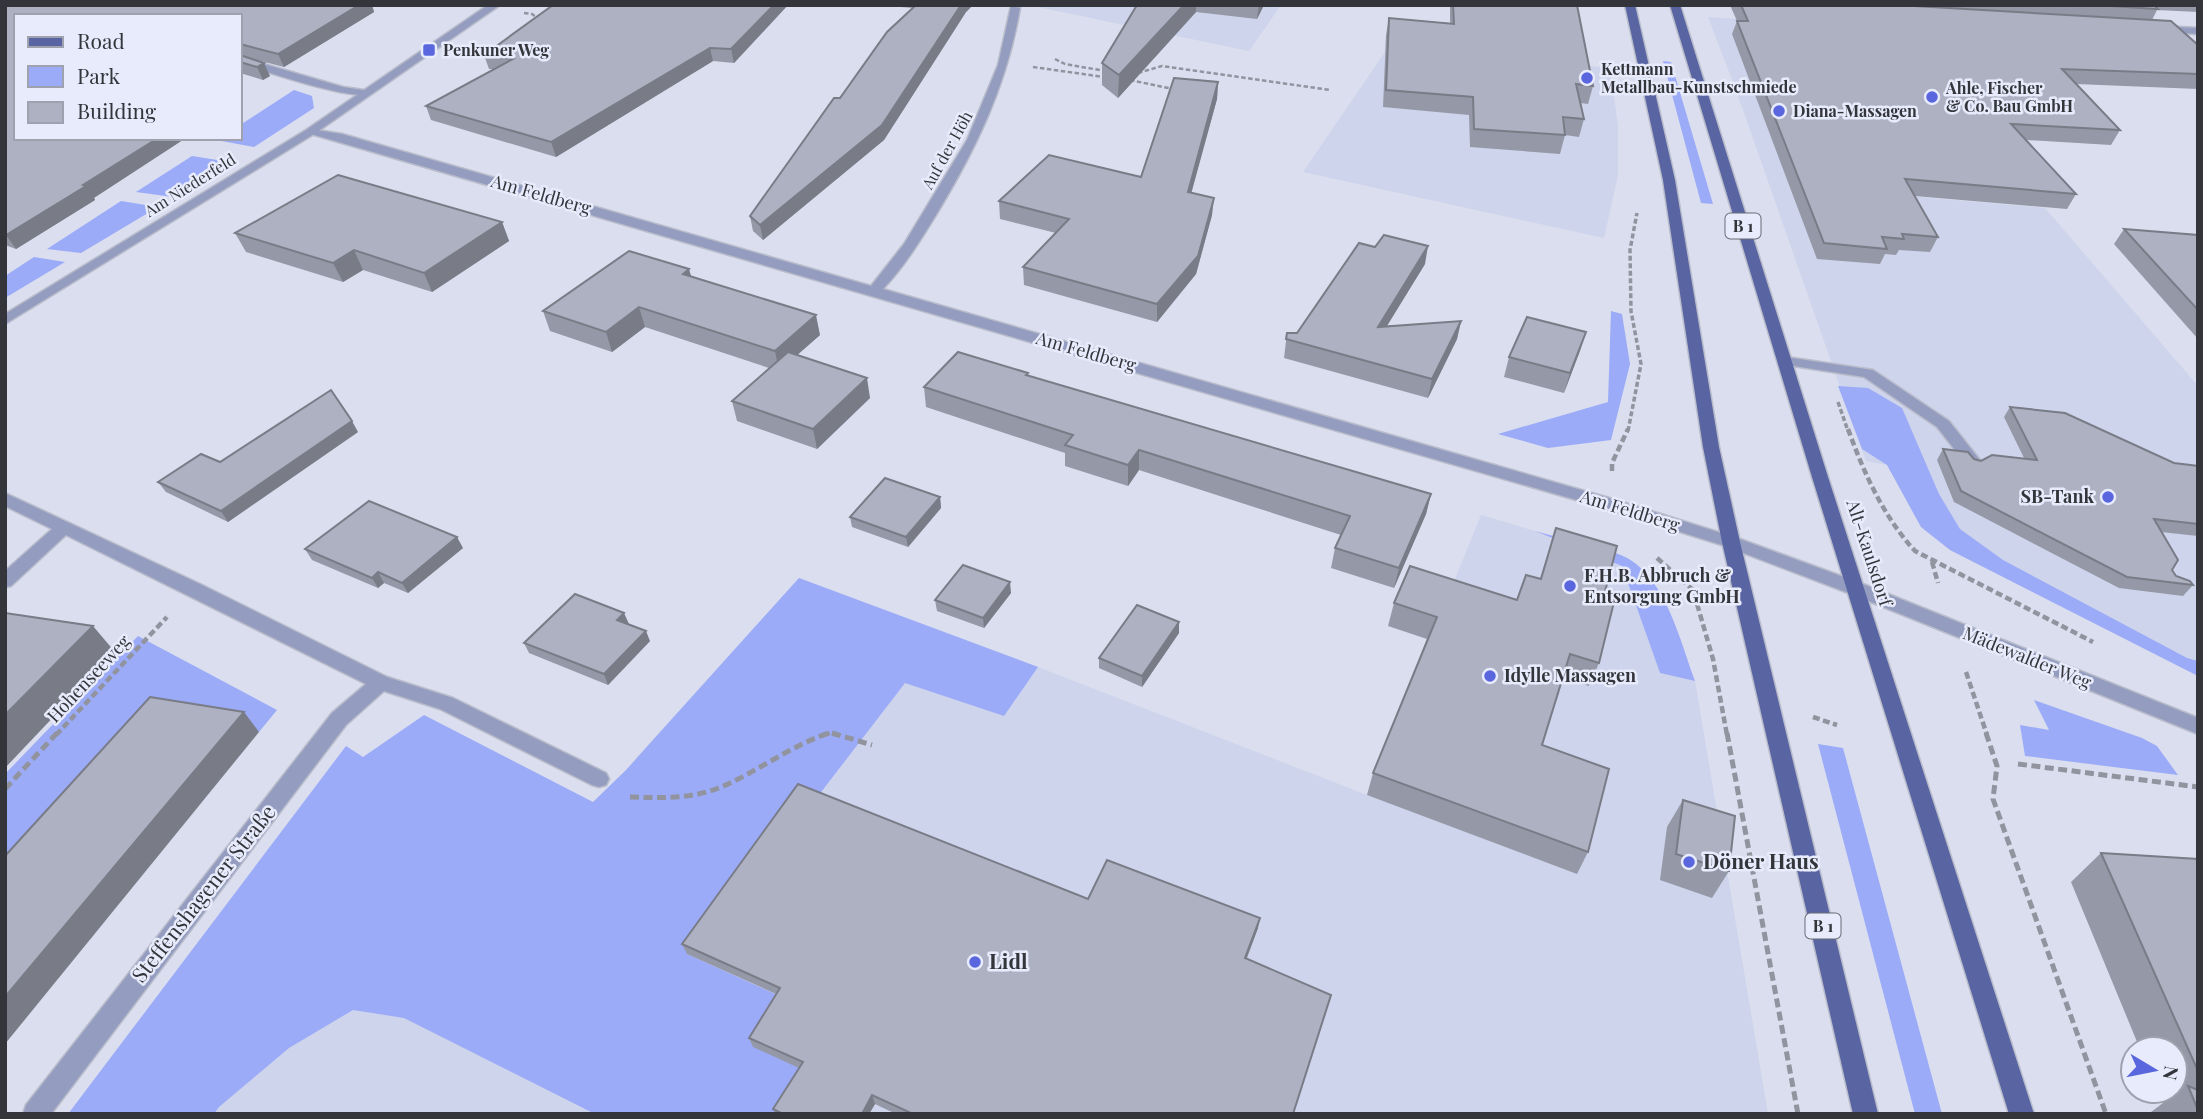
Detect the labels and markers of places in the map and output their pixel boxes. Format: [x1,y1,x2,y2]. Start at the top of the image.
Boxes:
place label: Penkuner Weg [443,39,549,60]
marker: Penkuner Weg [421,42,437,58]
place label: Kettmann Metallbau-Kunstschmiede [1601,58,1797,97]
marker: Kettmann Metallbau-Kunstschmiede [1579,70,1595,86]
place label: Ahle, Fischer & Co. Bau GmbH [1945,77,2073,116]
marker: Ahle, Fischer & Co. Bau GmbH [1924,89,1940,105]
place label: Diana-Massagen [1793,100,1917,121]
marker: Diana-Massagen [1771,103,1787,119]
place label: SB-Tank [2021,484,2094,508]
marker: SB-Tank [2100,489,2116,505]
place label: F.H.B. Abbruch & Entsorgung GmbH [1584,563,1740,608]
marker: F.H.B. Abbruch & Entsorgung GmbH [1562,578,1578,594]
place label: Idylle Massagen [1504,663,1636,687]
marker: Idylle Massagen [1482,668,1498,684]
place label: Döner Haus [1703,846,1819,874]
marker: Döner Haus [1681,854,1697,870]
place label: Lidl [989,946,1028,974]
marker: Lidl [967,954,983,970]

